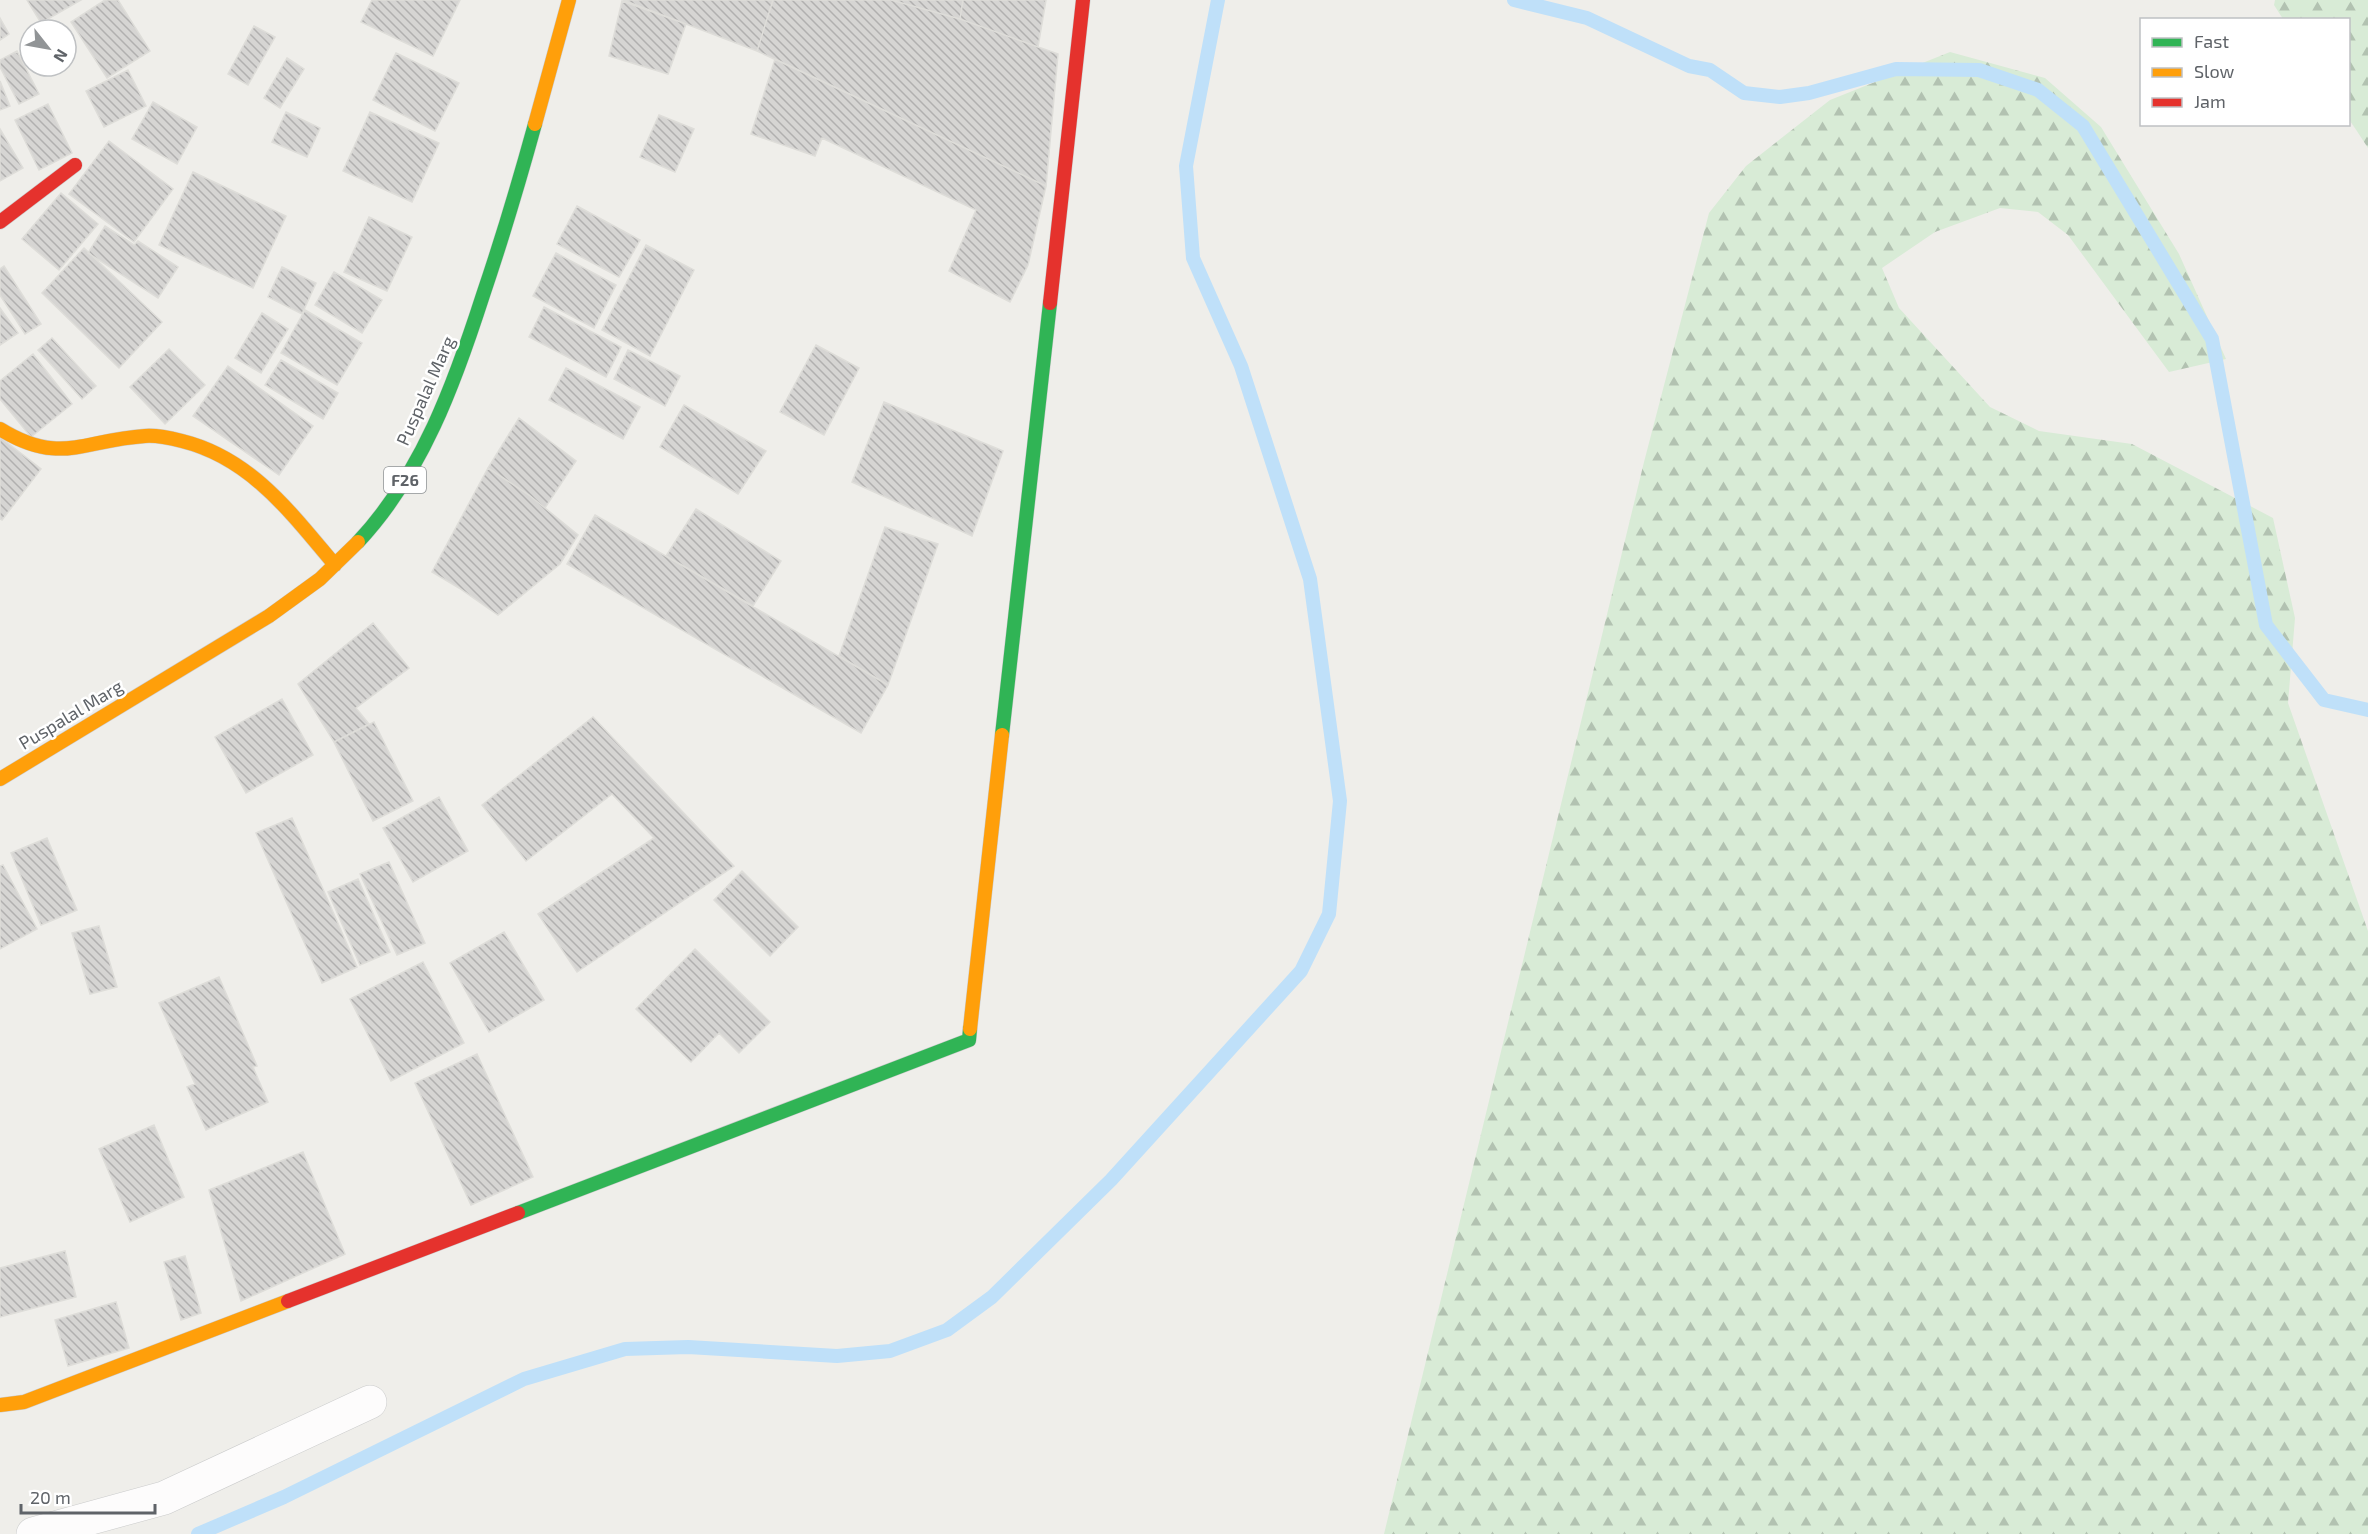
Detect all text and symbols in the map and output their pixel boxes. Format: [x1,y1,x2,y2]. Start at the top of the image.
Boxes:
north arrow [18,18,78,78]
legend [2140,18,2350,126]
text: Fast [2194,30,2229,52]
text: N [50,46,72,66]
text: Slow [2194,60,2235,82]
text: Jam [2194,90,2226,112]
street label: Puspalal Marg [391,333,459,449]
road number: F26 [384,467,426,493]
street label: Puspalal Marg [15,674,126,754]
scale bar [21,1477,154,1515]
text: 20 m [30,1486,71,1508]

